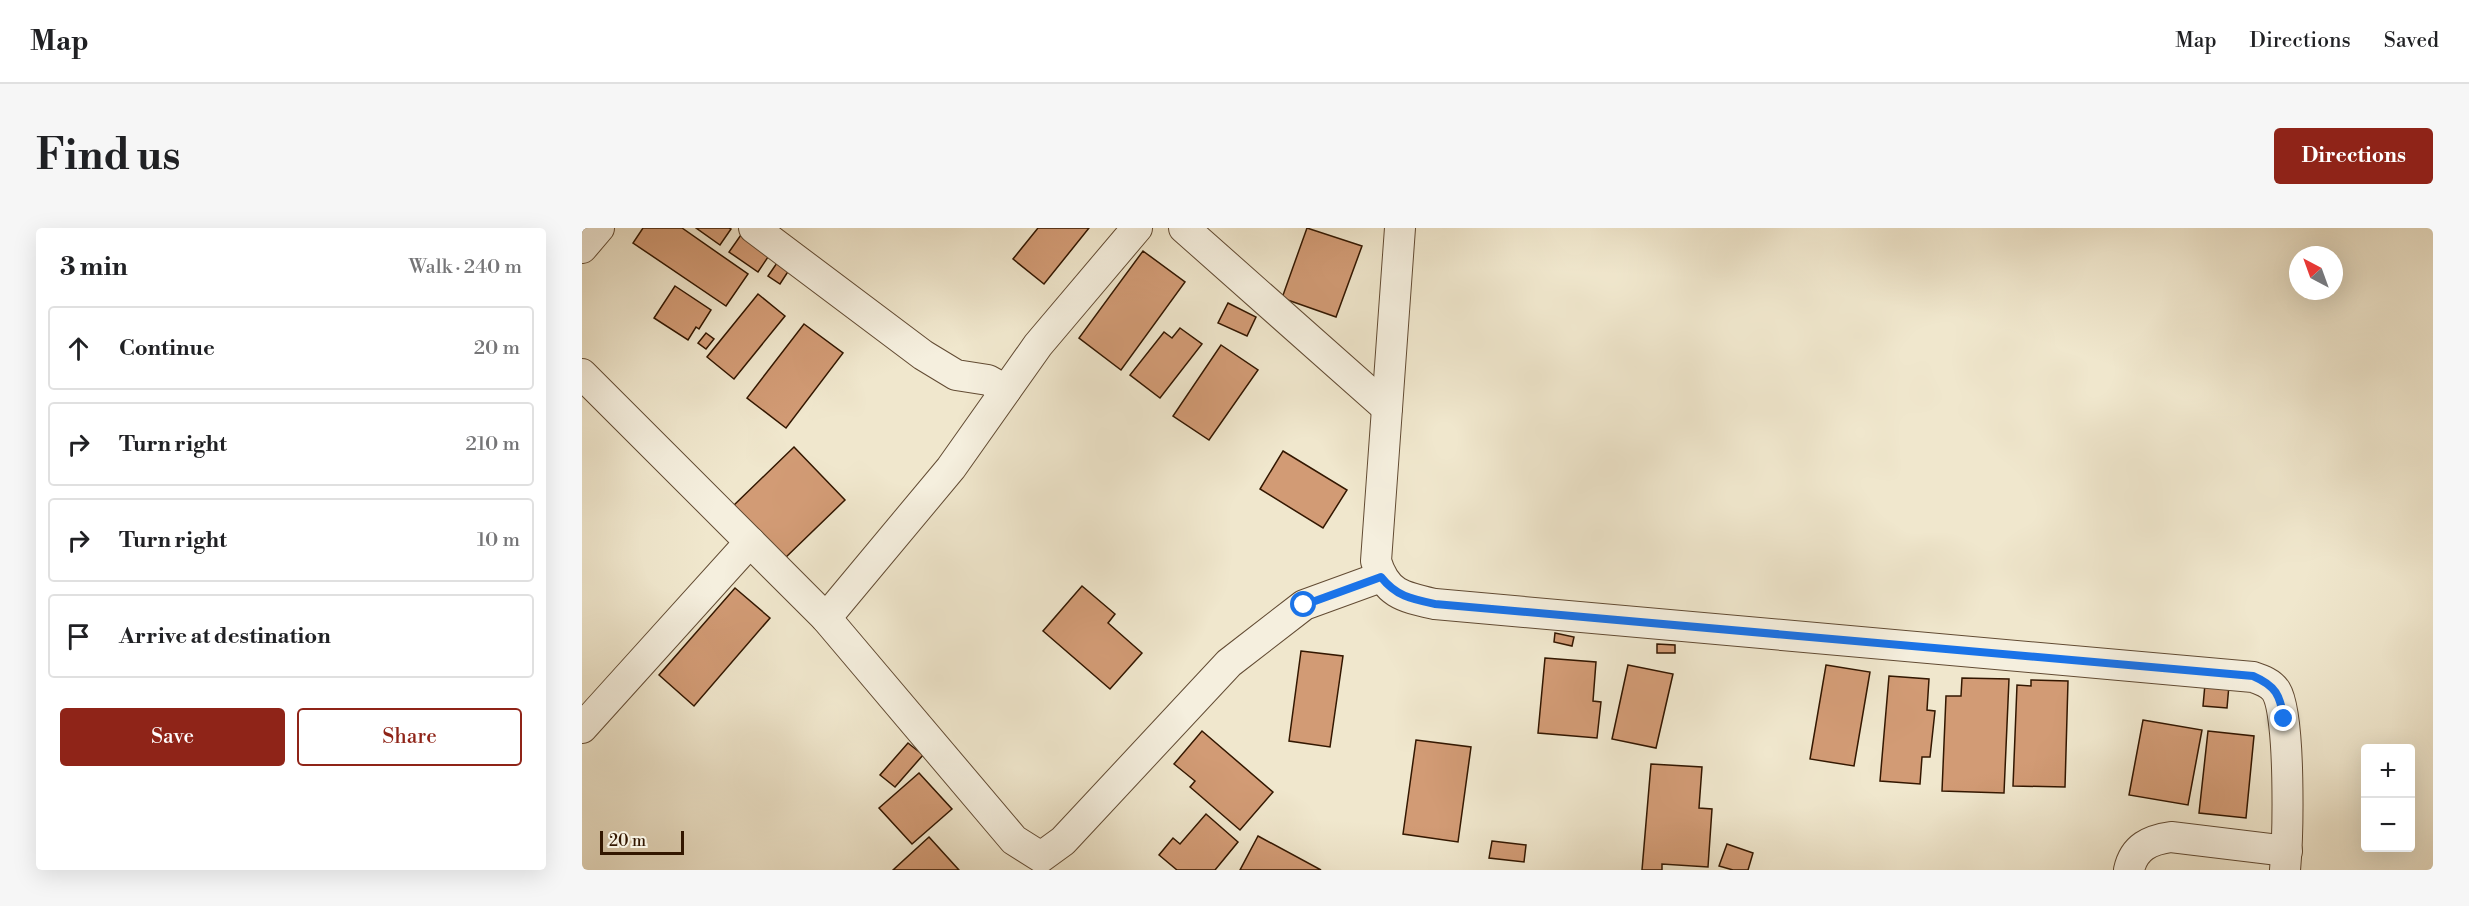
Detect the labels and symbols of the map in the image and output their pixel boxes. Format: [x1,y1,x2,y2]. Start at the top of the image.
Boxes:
north arrow [2289,246,2343,300]
route start [1290,591,1316,617]
route end [2270,705,2296,731]
scale bar [600,828,684,856]

